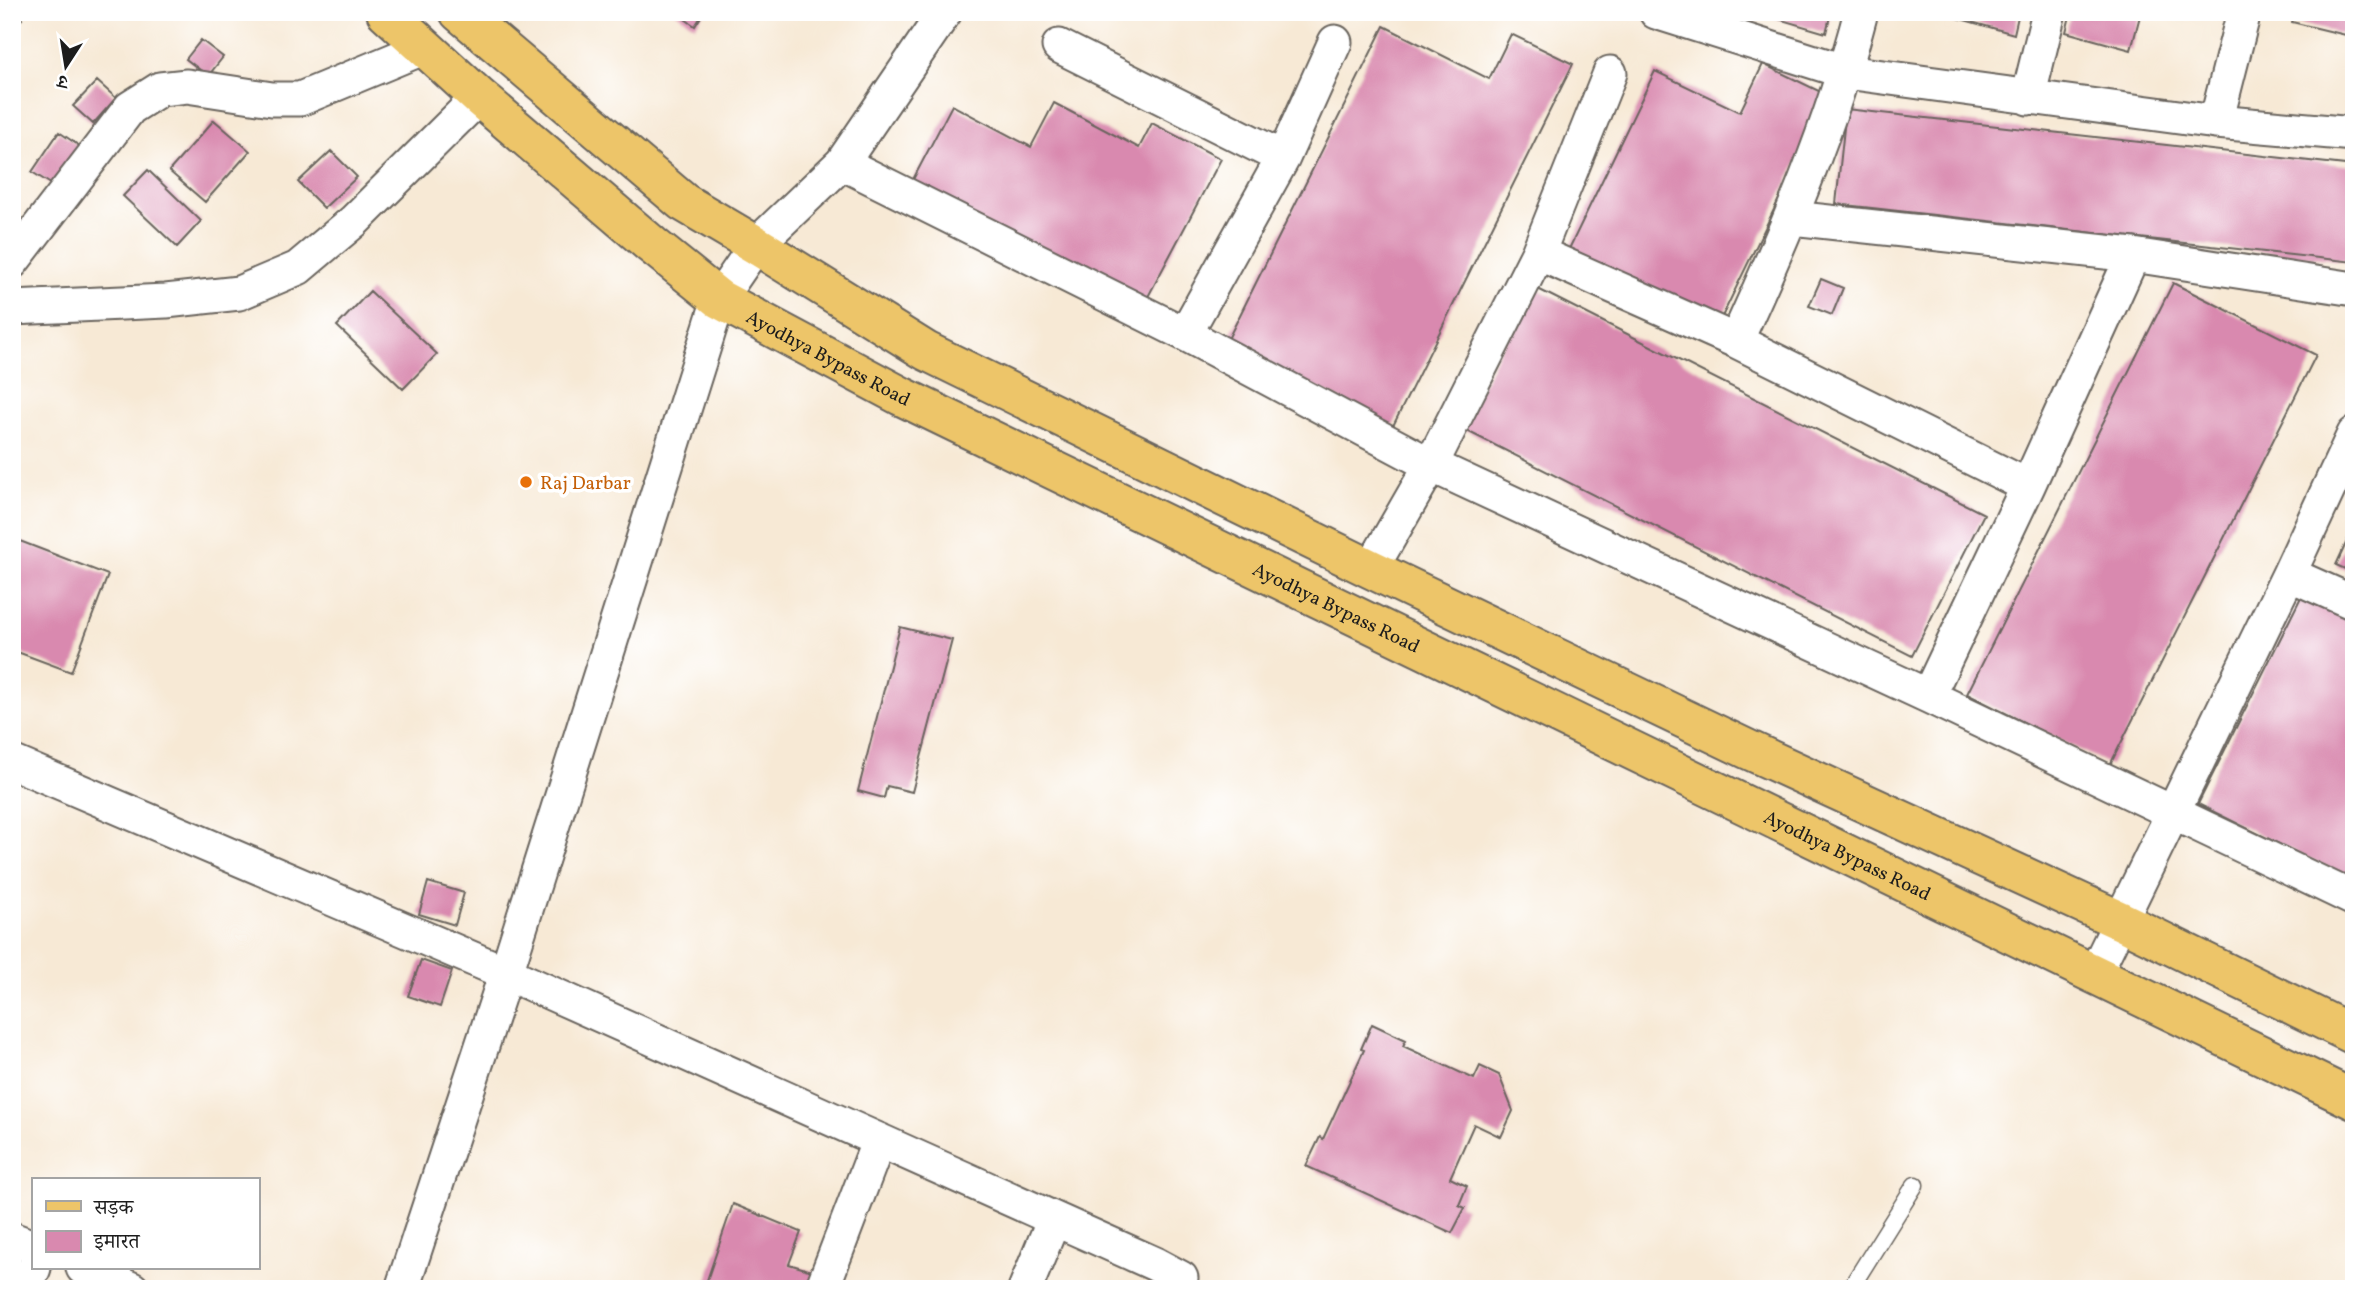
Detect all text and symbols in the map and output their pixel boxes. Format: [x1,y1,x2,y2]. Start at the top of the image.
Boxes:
north arrow [32,32,102,102]
text: उ [54,67,72,95]
street label: Ayodhya Bypass Road [741,305,914,414]
place label: Raj Darbar [540,471,631,497]
marker: Raj Darbar [518,474,534,490]
street label: Ayodhya Bypass Road [1248,557,1424,660]
street label: Ayodhya Bypass Road [1759,805,1935,908]
legend [32,1178,259,1270]
text: सड़क [93,1194,134,1223]
text: इमारत [93,1228,141,1257]

